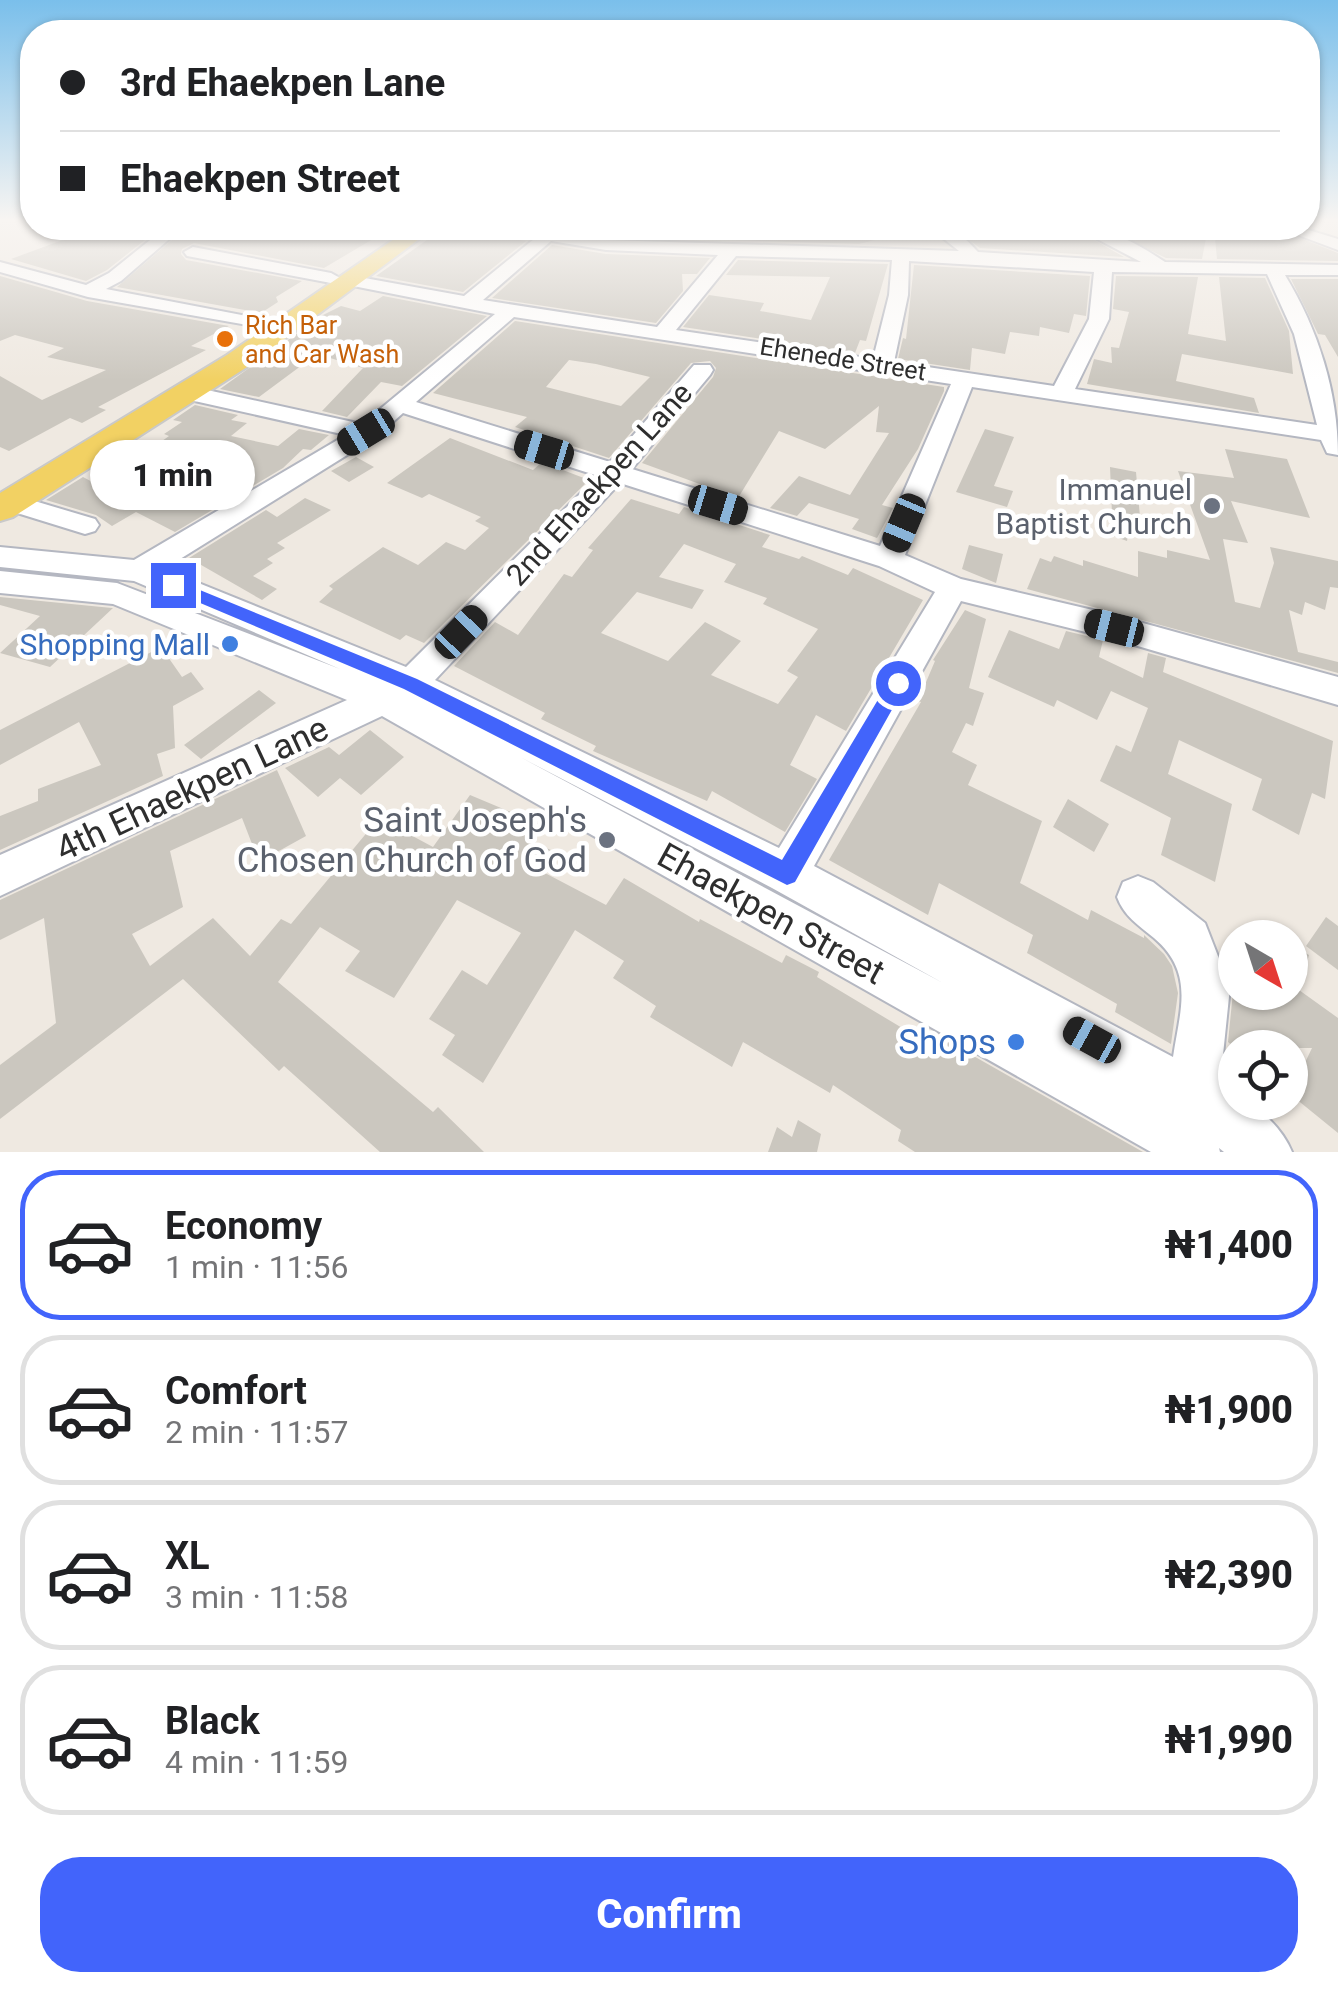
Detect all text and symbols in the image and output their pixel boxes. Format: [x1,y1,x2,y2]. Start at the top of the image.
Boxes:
text: 3rd Ehaekpen Lane [120,61,445,105]
text: Ehaekpen Street [120,157,400,201]
place label: Rich Bar and Car Wash [245,311,399,369]
marker: Rich Bar and Car Wash [214,328,236,350]
street label: Ehenede Street [758,332,928,386]
street label: 2nd Ehaekpen Lane [499,375,699,593]
car [333,404,399,460]
car [511,427,577,473]
callout: 1 min [90,440,256,510]
text: 1 min [132,456,213,494]
place label: Immanuel Baptist Church [996,472,1192,541]
car [685,482,751,528]
car [878,490,930,556]
marker: Immanuel Baptist Church [1201,495,1223,517]
route end [151,563,196,608]
car [429,600,493,664]
car [1081,606,1147,650]
place label: Shopping Mall [20,627,210,662]
marker: Shopping Mall [219,633,241,655]
route start [876,661,921,706]
street label: 4th Ehaekpen Lane [49,708,335,870]
place label: Saint Joseph's Chosen Church of God [237,800,587,881]
marker: Saint Joseph's Chosen Church of God [596,829,618,851]
street label: Ehaekpen Street [650,835,892,993]
north arrow [1218,920,1308,1010]
map controls [1218,920,1308,1120]
car [1058,1012,1126,1068]
place label: Shops [898,1022,996,1063]
button: locate [1218,1030,1308,1120]
marker: Shops [1005,1031,1027,1053]
icon: car [45,1200,135,1290]
text: Economy [165,1204,322,1248]
text: ₦1,400 [1164,1223,1293,1267]
text: 1 min · 11:56 [165,1248,348,1286]
icon: car [45,1365,135,1455]
text: Comfort [165,1369,307,1413]
text: ₦1,900 [1164,1388,1293,1432]
text: 2 min · 11:57 [165,1413,348,1451]
icon: car [45,1530,135,1620]
text: XL [165,1534,210,1578]
text: ₦2,390 [1164,1553,1293,1597]
text: 3 min · 11:58 [165,1578,348,1616]
icon: car [45,1695,135,1785]
text: Black [165,1699,260,1743]
text: ₦1,990 [1164,1718,1293,1762]
text: 4 min · 11:59 [165,1743,348,1781]
button: Confirm [40,1857,1298,1972]

